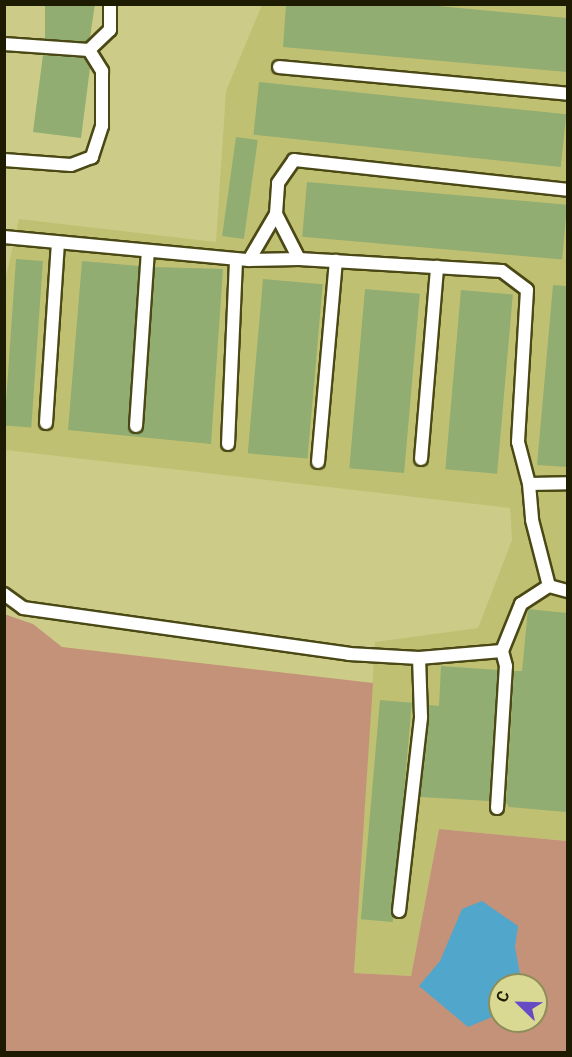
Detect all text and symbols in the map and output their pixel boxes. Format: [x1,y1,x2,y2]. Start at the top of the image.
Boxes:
north arrow [488,973,548,1033]
text: С [492,988,514,1005]

